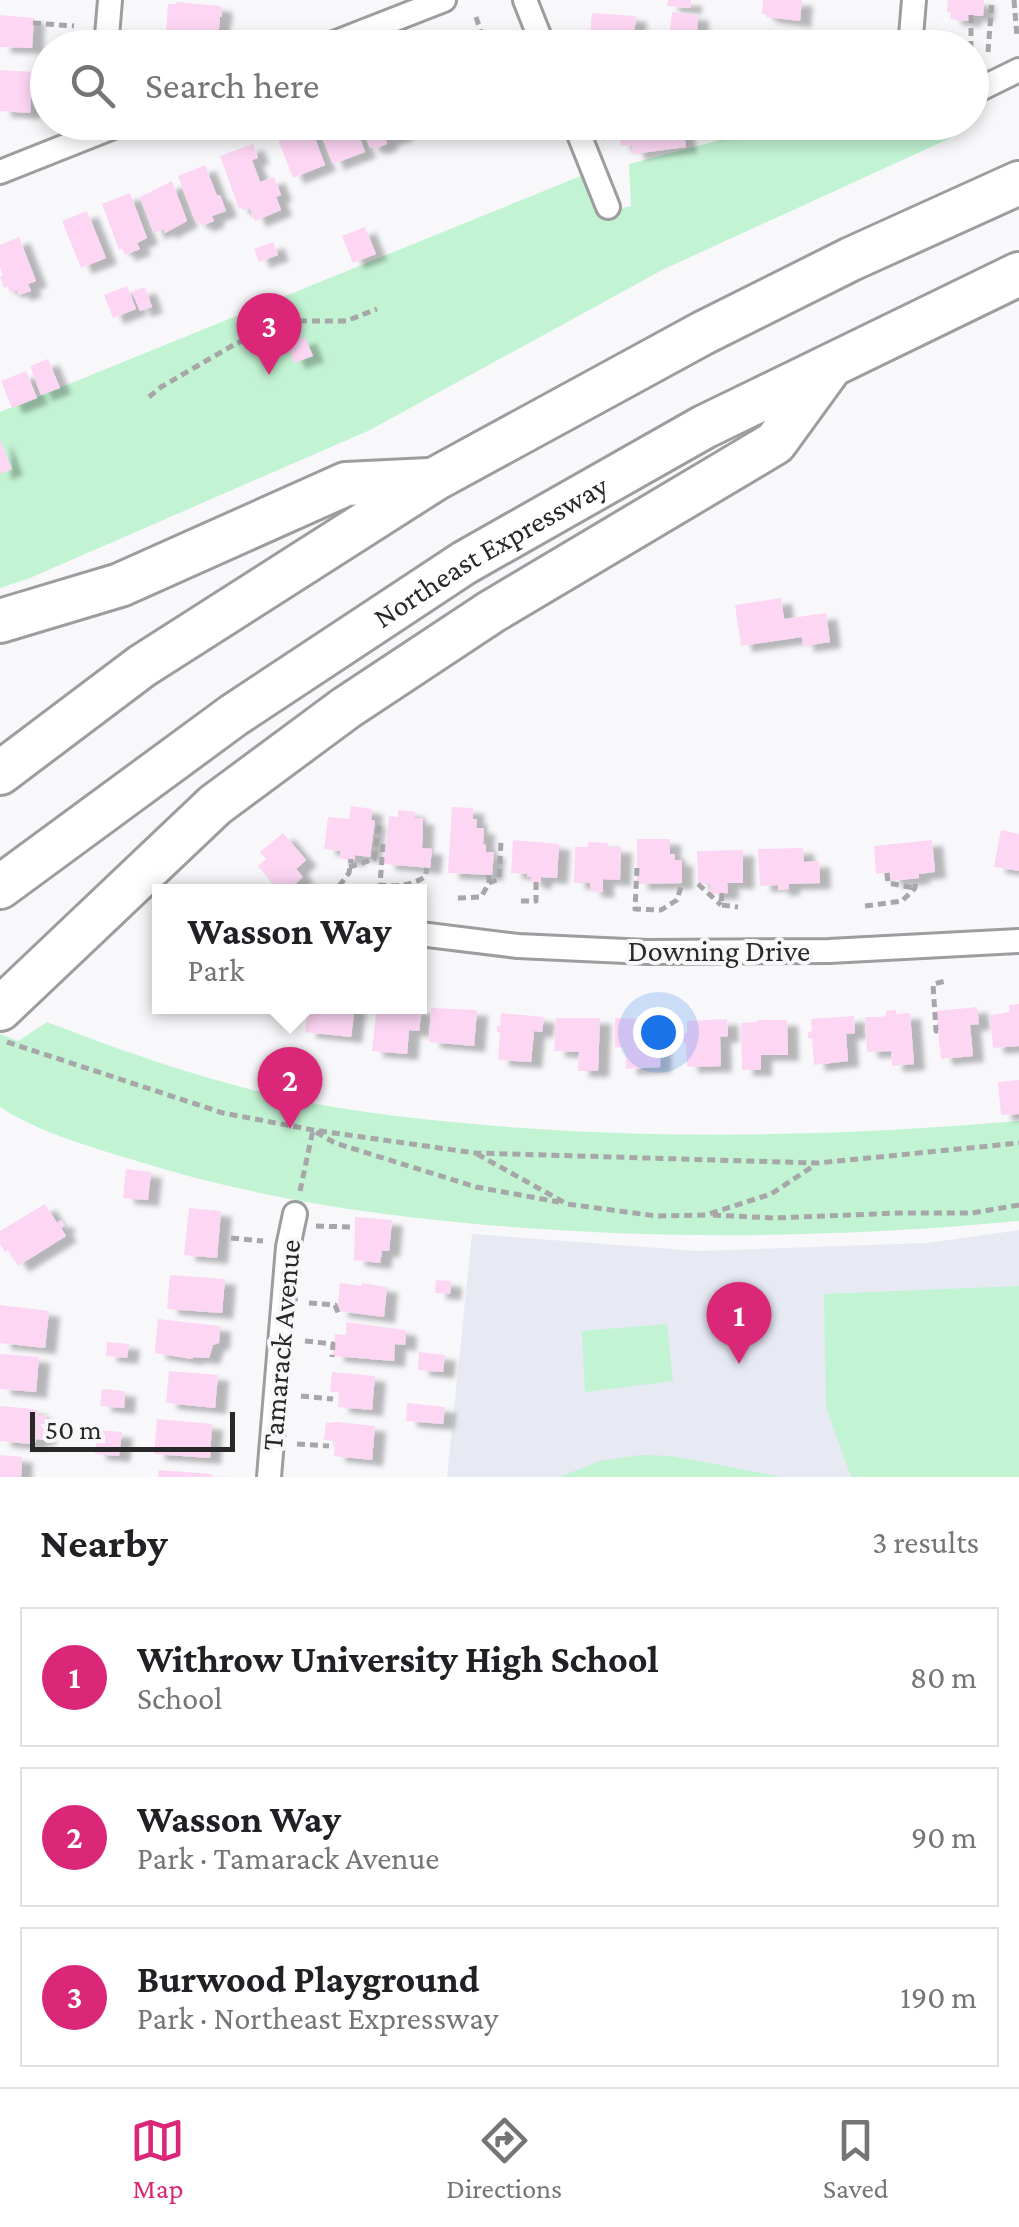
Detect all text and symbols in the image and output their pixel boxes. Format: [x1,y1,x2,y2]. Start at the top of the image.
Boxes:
search box [30,30,989,140]
icon: search [65,58,120,113]
text: Search here [145,64,319,106]
pin: 3 [236,292,302,375]
street label: Northeast Expressway [367,468,614,634]
popup [152,884,427,1014]
text: Wasson Way [188,910,391,952]
street label: Downing Drive [628,934,810,968]
text: Park [188,952,244,988]
your location [633,1007,684,1058]
pin: 2 [258,1046,322,1129]
street label: Tamarack Avenue [255,1238,306,1452]
pin: 1 [706,1282,772,1364]
scale bar [30,1407,235,1452]
text: 50 m [45,1414,102,1445]
text: Nearby [40,1519,168,1566]
text: 3 results [872,1524,979,1560]
text: Withrow University High School [137,1638,659,1680]
text: 1 [69,1659,80,1695]
text: 80 m [910,1659,977,1695]
text: School [137,1680,222,1716]
text: Wasson Way [137,1798,341,1840]
text: 2 [66,1819,83,1855]
text: 90 m [911,1819,977,1855]
text: Park · Tamarack Avenue [137,1840,439,1876]
text: Burwood Playground [137,1958,480,2000]
text: 3 [67,1979,82,2015]
text: 190 m [900,1979,977,2015]
text: Park · Northeast Expressway [137,2000,499,2036]
tab: Map [130,2113,185,2204]
tab: Directions [446,2113,562,2204]
tab: Saved [823,2113,889,2204]

